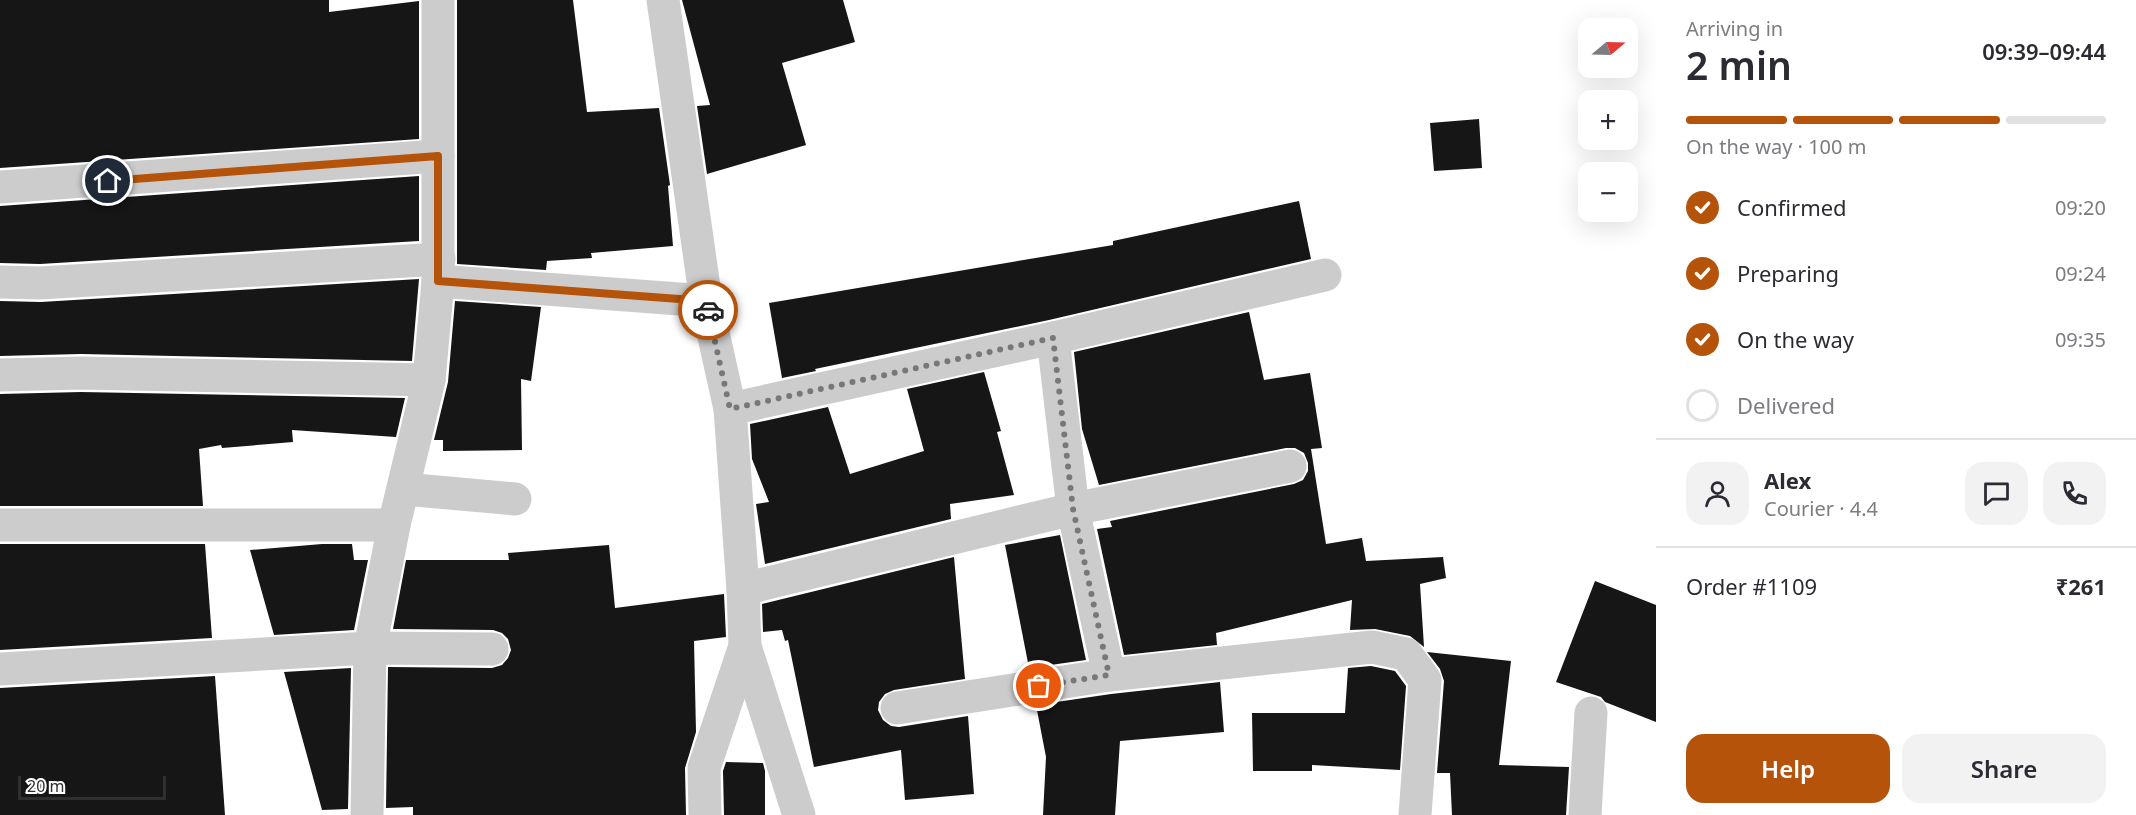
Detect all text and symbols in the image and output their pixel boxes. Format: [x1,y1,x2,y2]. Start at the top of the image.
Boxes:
text: Arriving in [1686,15,1783,42]
north arrow [1578,18,1638,78]
map controls [1578,18,1638,222]
text: 09:39–09:44 [1982,36,2106,66]
text: 2 min [1686,38,1792,91]
button: + [1578,90,1638,150]
text: On the way · 100 m [1686,133,1866,160]
pin [82,155,133,206]
button: − [1578,162,1638,222]
icon: home [91,164,124,197]
icon: check [1686,191,1719,224]
text: Confirmed [1737,192,1847,222]
text: 09:20 [2055,194,2106,221]
icon: check [1686,257,1719,290]
text: Preparing [1737,258,1839,288]
text: 09:24 [2055,260,2106,287]
courier [678,280,738,340]
icon: car [692,294,725,327]
icon: check [1686,323,1719,356]
text: On the way [1737,324,1854,354]
text: 09:35 [2055,326,2106,353]
text: Delivered [1737,390,1835,420]
button: person [1686,462,1749,525]
button: chat [1965,462,2028,525]
button: phone [2043,462,2106,525]
text: Alex [1764,465,1811,495]
text: Courier · 4.4 [1764,495,1878,522]
text: Order #1109 [1686,571,1817,601]
text: ₹261 [2056,571,2106,601]
pin [1013,660,1064,711]
icon: bag [1022,669,1055,702]
button: Help [1686,734,1890,803]
button: Share [1902,734,2106,803]
scale bar [18,773,166,800]
text: 20 m [27,775,64,797]

